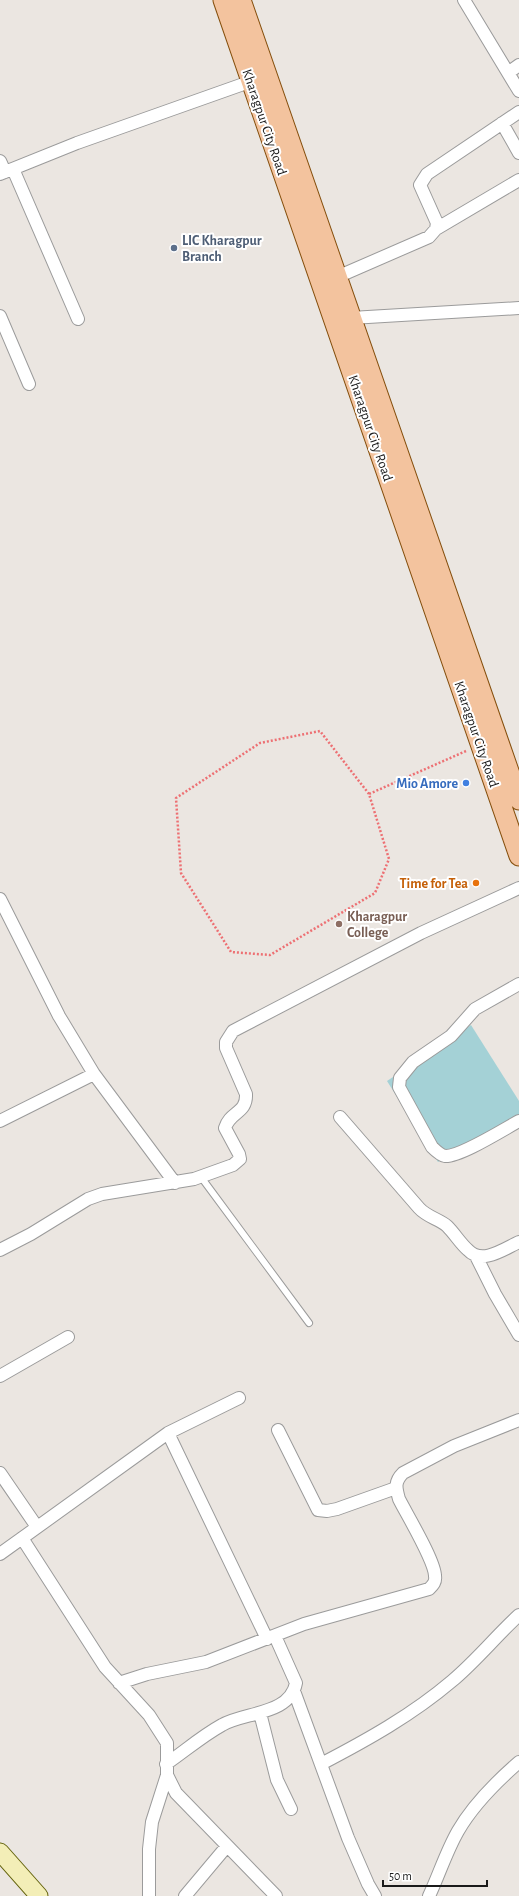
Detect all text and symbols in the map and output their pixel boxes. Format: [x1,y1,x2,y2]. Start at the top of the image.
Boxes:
street label: Kharagpur City Road [239,67,289,177]
place label: LIC Kharagpur Branch [182,234,262,264]
marker: LIC Kharagpur Branch [169,243,179,253]
street label: Kharagpur City Road [345,373,395,483]
street label: Kharagpur City Road [451,679,501,789]
place label: Mio Amore [396,777,458,791]
marker: Mio Amore [461,778,471,788]
place label: Time for Tea [399,877,468,891]
marker: Time for Tea [471,878,481,888]
place label: Kharagpur College [347,910,407,940]
marker: Kharagpur College [334,919,344,929]
scale bar [383,1862,487,1888]
text: 50 m [389,1870,412,1882]

